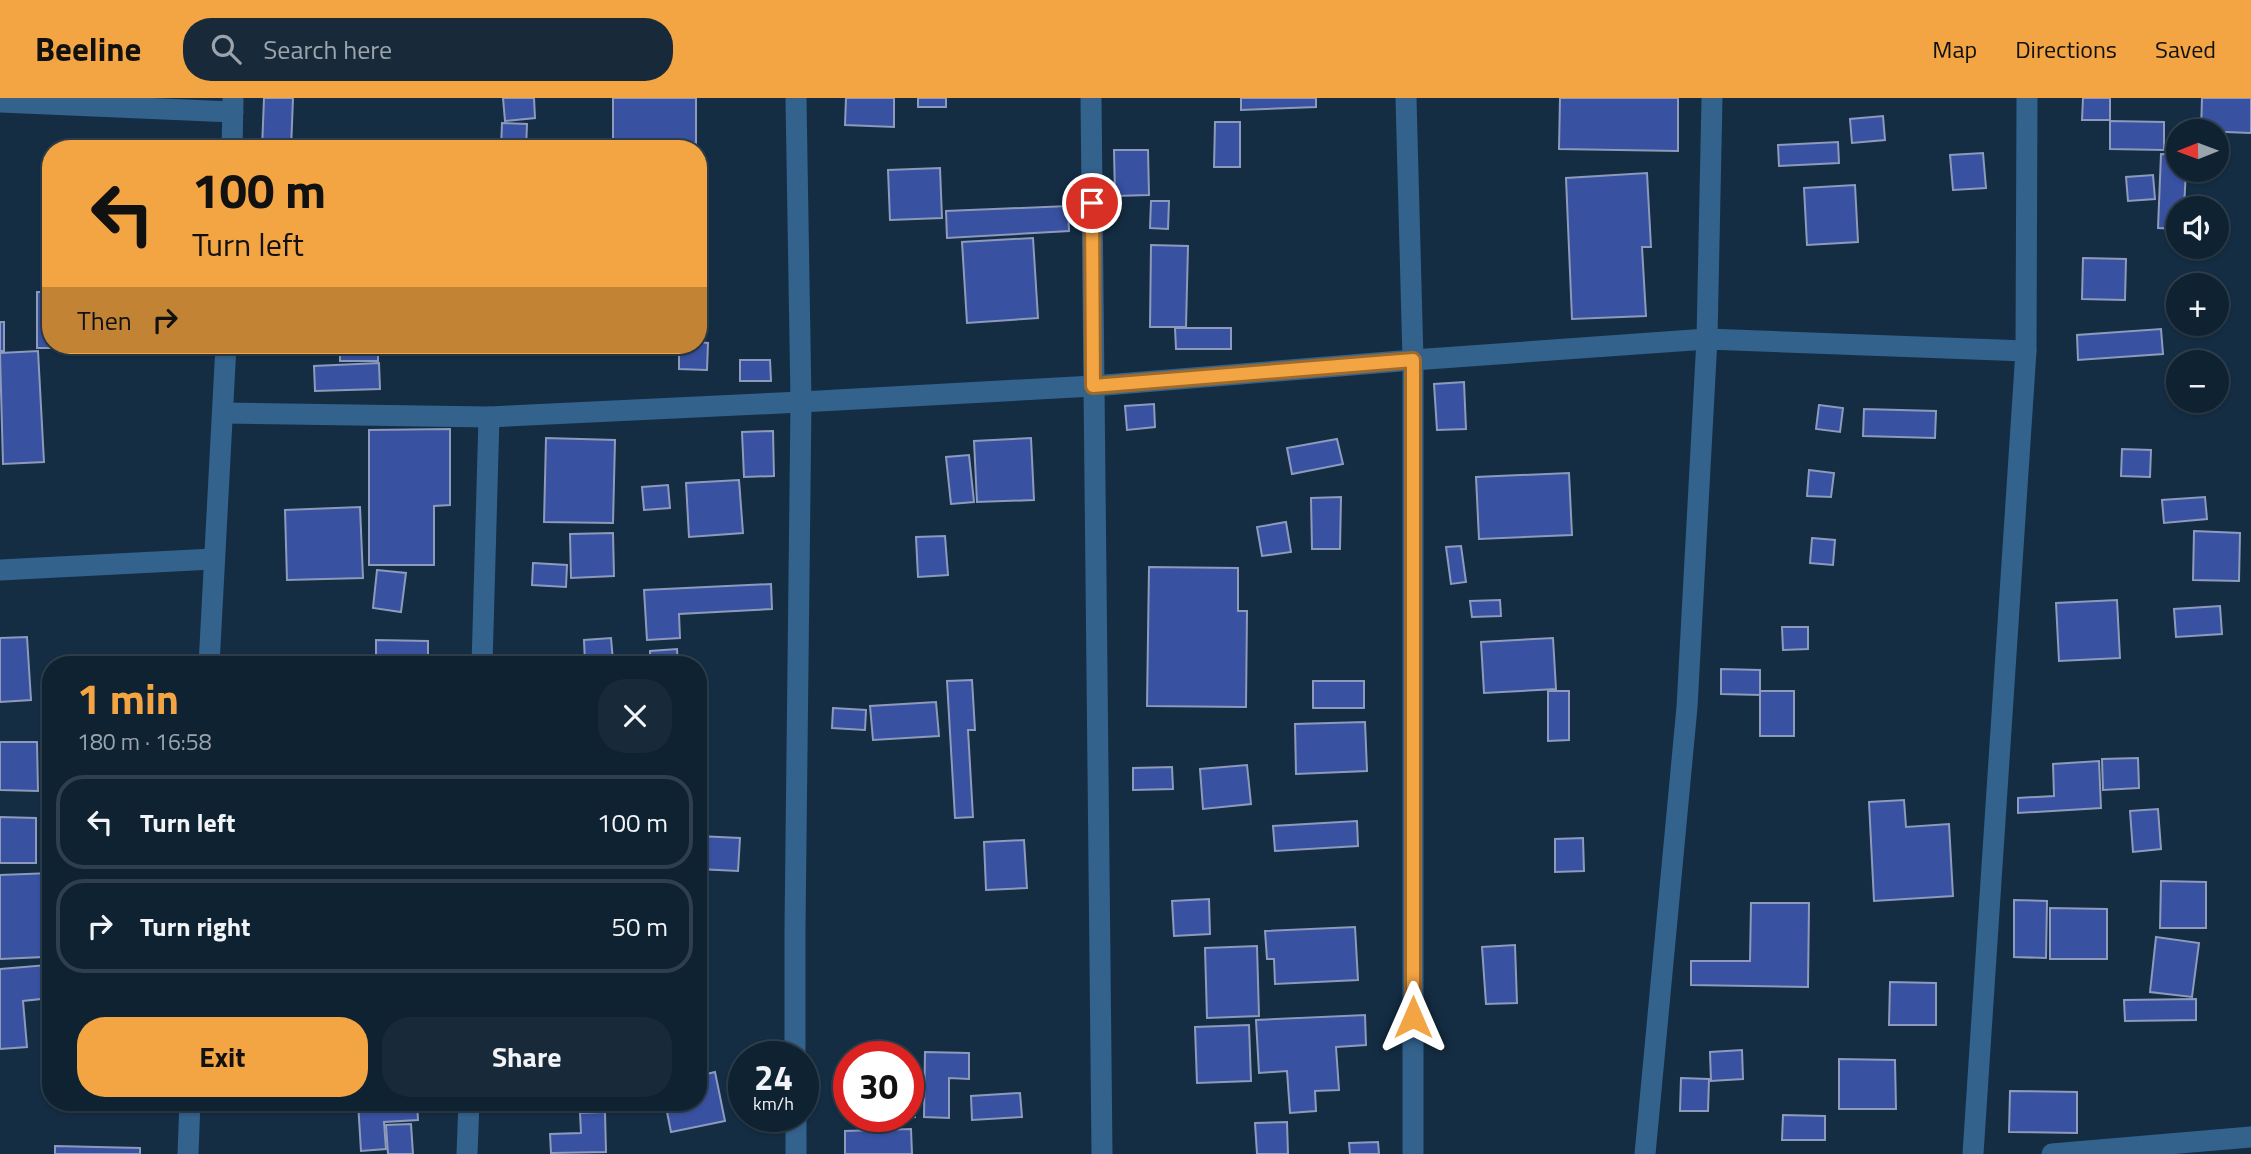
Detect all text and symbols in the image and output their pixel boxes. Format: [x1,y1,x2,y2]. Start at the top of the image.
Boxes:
search box [183,18,673,81]
text: Beeline [35,24,141,74]
icon: search [207,30,245,68]
text: Search here [263,30,392,69]
text: Map [1932,31,1977,67]
text: Directions [2015,31,2117,67]
text: Saved [2155,31,2216,67]
north arrow [2166,119,2230,182]
map controls [2166,119,2229,413]
text: 100 m [192,152,326,227]
icon: left [77,168,168,259]
pin [1062,173,1122,233]
icon: arrive [1073,184,1111,222]
button: sound [2166,196,2229,259]
text: Turn left [192,220,304,268]
button: + [2166,273,2229,336]
text: Then [77,301,132,340]
icon: right [146,301,184,339]
button: − [2166,350,2229,413]
text: 1 min [77,666,179,730]
button: close [598,679,672,753]
text: 180 m · 16:58 [77,724,212,759]
icon: left [81,803,119,841]
text: Turn left [140,803,235,842]
text: 100 m [597,803,668,842]
icon: right [81,907,119,945]
text: Turn right [140,907,251,946]
text: 50 m [611,907,668,946]
position arrow [1376,980,1450,1054]
button: Exit [77,1017,368,1097]
button: Share [382,1017,672,1097]
speed limit sign: 30 [833,1041,924,1132]
text: 24 [754,1050,793,1104]
text: km/h [753,1090,794,1117]

